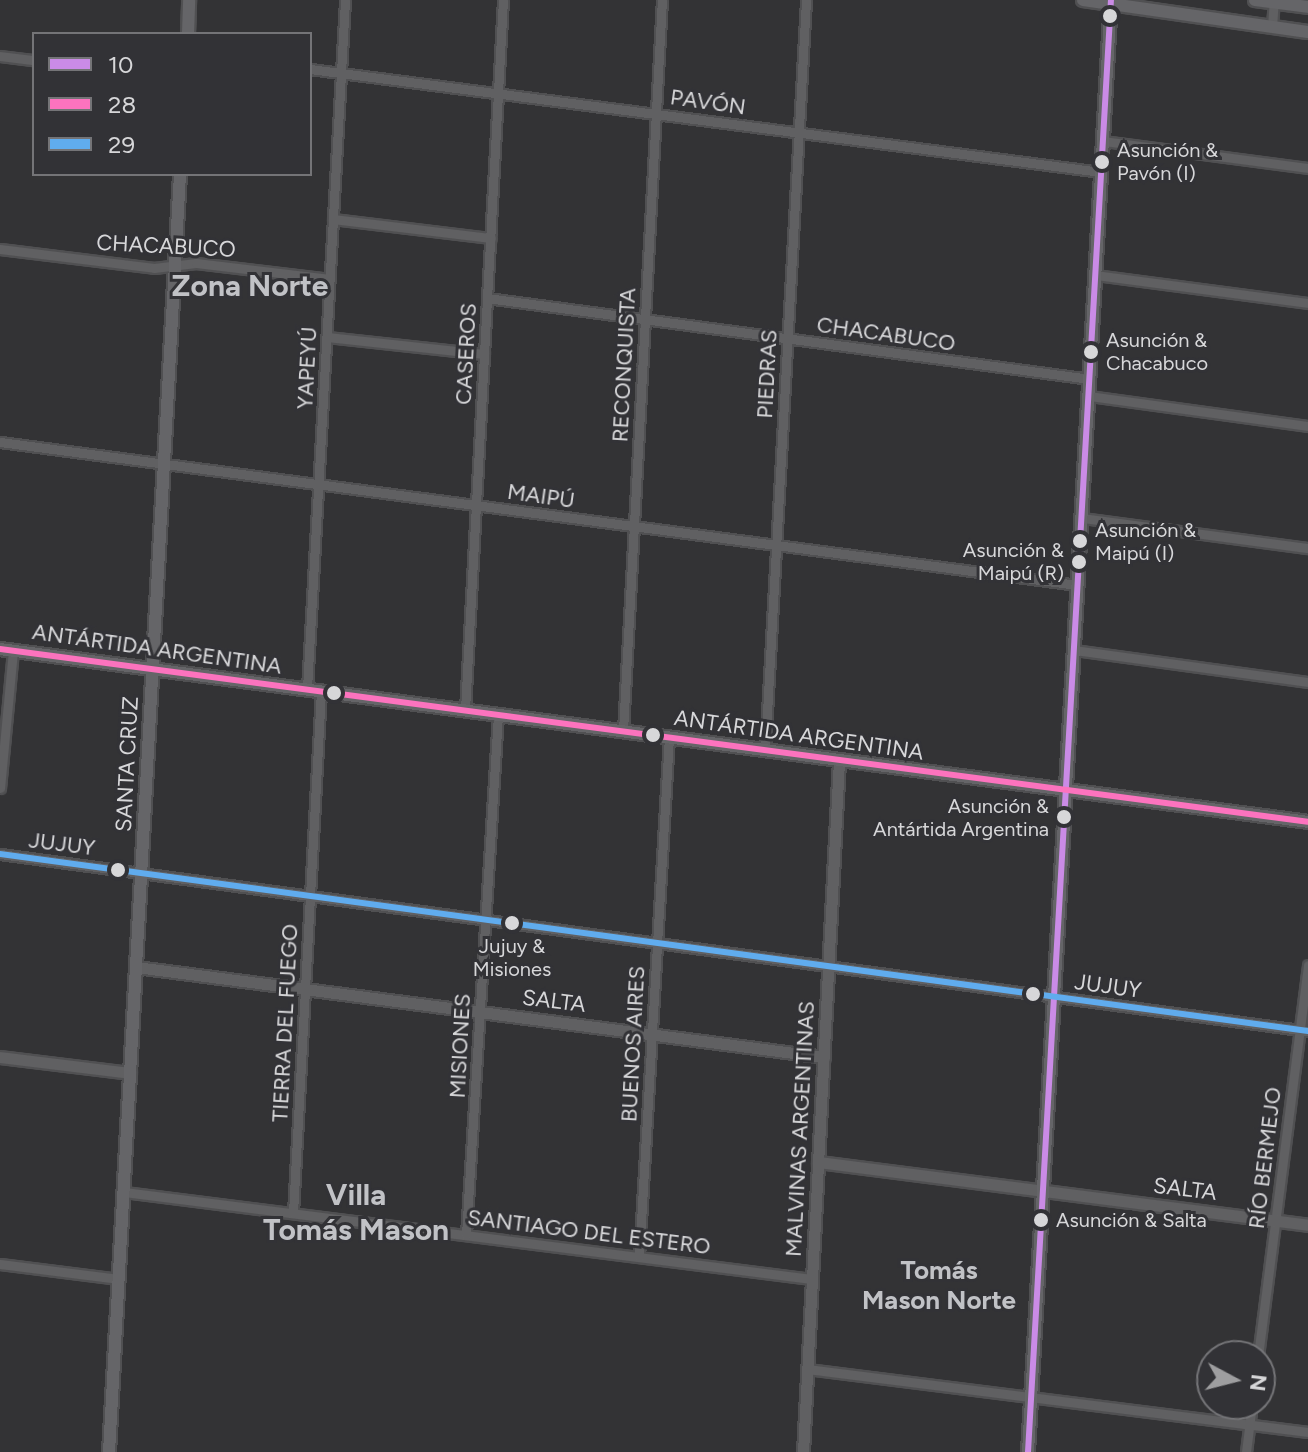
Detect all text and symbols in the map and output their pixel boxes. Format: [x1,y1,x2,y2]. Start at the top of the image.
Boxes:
unlabelled marker [1102,8,1118,24]
legend [32,32,312,176]
text: 10 [108,50,133,79]
street label: PAVÓN [669,84,747,120]
text: 28 [108,90,136,119]
text: 29 [108,130,135,159]
place label: Asunción & Pavón (I) [1117,138,1218,185]
marker: Asunción & Pavón (I) [1094,154,1110,170]
street label: CHACABUCO [96,229,236,263]
district label: Zona Norte [172,268,328,304]
street label: RECONQUISTA [607,287,641,443]
street label: CASEROS [450,303,482,405]
street label: CHACABUCO [815,311,957,357]
street label: YAPEYÚ [292,326,322,410]
place label: Asunción & Chacabuco [1106,328,1208,375]
street label: PIEDRAS [751,329,783,419]
marker: Asunción & Chacabuco [1083,344,1099,360]
street label: MAIPÚ [506,478,576,514]
place label: Asunción & Maipú (I) [1095,518,1196,565]
marker: Asunción & Maipú (I) [1072,533,1088,549]
place label: Asunción & Maipú (R) [963,538,1064,585]
marker: Asunción & Maipú (R) [1071,554,1087,570]
street label: ANTÁRTIDA ARGENTINA [31,618,283,680]
unlabelled marker [326,685,342,701]
street label: SANTA CRUZ [110,696,144,832]
street label: ANTÁRTIDA ARGENTINA [673,704,925,766]
unlabelled marker [645,727,661,743]
place label: Asunción & Antártida Argentina [873,794,1049,841]
marker: Asunción & Antártida Argentina [1056,809,1072,825]
street label: JUJUY [27,827,97,861]
unlabelled marker [110,862,126,878]
marker: Jujuy & Misiones [504,915,520,931]
street label: TIERRA DEL FUEGO [267,923,303,1123]
place label: Jujuy & Misiones [473,934,551,981]
street label: BUENOS AIRES [616,965,650,1123]
street label: JUJUY [1073,968,1143,1004]
street label: SALTA [521,984,587,1018]
unlabelled marker [1025,986,1041,1002]
street label: MISIONES [444,993,476,1099]
street label: MALVINAS ARGENTINAS [780,1000,820,1258]
street label: RÍO BERMEJO [1243,1086,1287,1230]
street label: SALTA [1152,1172,1218,1206]
district label: Villa Tomás Mason [263,1177,449,1248]
street label: SANTIAGO DEL ESTERO [466,1204,712,1260]
place label: Asunción & Salta [1056,1208,1207,1232]
marker: Asunción & Salta [1033,1212,1049,1228]
district label: Tomás Mason Norte [862,1255,1016,1316]
north arrow [1196,1340,1276,1420]
text: N [1244,1373,1273,1393]

